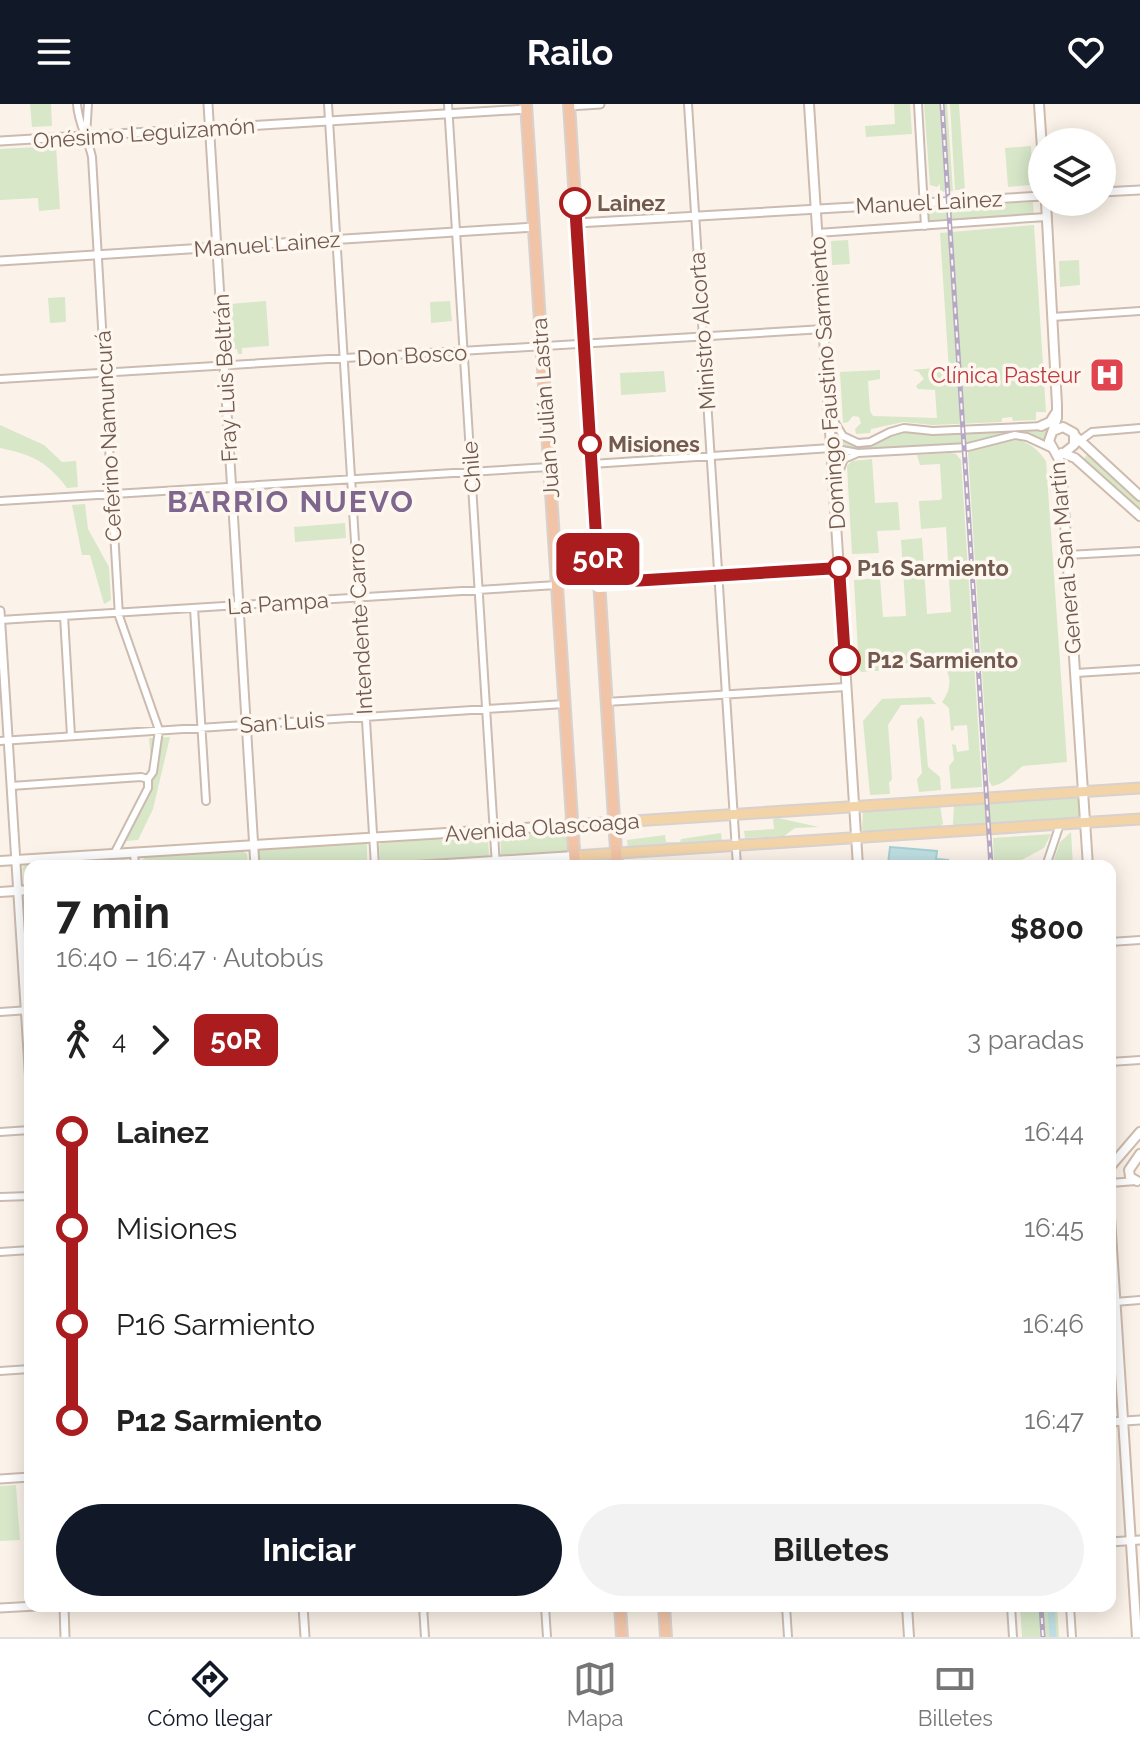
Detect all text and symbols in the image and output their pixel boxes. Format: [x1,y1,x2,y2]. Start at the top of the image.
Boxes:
icon: menu [32,30,76,74]
icon: heart [1064,30,1108,74]
text: Railo [527,31,613,73]
street label: Onésimo Leguizamón [32,112,256,154]
map controls [1028,128,1116,216]
button: layers [1028,128,1116,216]
street label: Manuel Lainez [855,185,1003,219]
marker: Lainez [560,188,590,218]
place label: Lainez [597,190,665,216]
street label: Manuel Lainez [193,226,341,262]
street label: Domingo Faustino Sarmiento [804,236,850,530]
street label: Ministro Alcorta [684,251,720,411]
street label: Fray Luis Beltrán [208,293,242,463]
street label: Juan Julián Lastra [526,317,564,499]
street label: Ceferino Namuncurá [89,330,127,542]
street label: Don Bosco [356,339,468,371]
hospital icon: Clínica Pasteur [1088,356,1126,394]
place label: Clínica Pasteur [931,362,1081,388]
place label: Misiones [608,431,700,457]
marker: Misiones [579,433,601,455]
street label: Chile [456,440,486,494]
street label: General San Martín [1044,461,1086,655]
district label: BARRIO NUEVO [167,484,415,519]
line badge: 50R [552,533,644,585]
text: 50R [572,542,624,575]
street label: Intendente Carro [343,543,377,715]
place label: P16 Sarmiento [857,555,1009,581]
marker: P16 Sarmiento [828,557,850,579]
street label: La Pampa [226,586,330,620]
marker: P12 Sarmiento [830,645,860,675]
place label: P12 Sarmiento [867,647,1018,673]
street label: San Luis [239,706,325,738]
street label: Avenida Olascoaga [444,807,640,847]
text: 7 min [56,887,170,938]
text: $800 [1010,911,1084,946]
text: 16:40 – 16:47 · Autobús [56,943,324,973]
icon: walk [56,1018,100,1062]
icon: forward [138,1018,182,1062]
text: 50R [210,1023,262,1056]
text: 4 [112,1025,126,1055]
text: 3 paradas [967,1025,1084,1055]
text: Lainez [116,1115,209,1150]
text: 16:44 [1024,1117,1084,1147]
text: Misiones [116,1211,237,1246]
text: 16:45 [1024,1213,1084,1243]
text: P16 Sarmiento [116,1307,315,1342]
text: 16:46 [1022,1309,1084,1339]
text: P12 Sarmiento [116,1403,322,1438]
text: 16:47 [1024,1405,1084,1435]
button: Iniciar [56,1504,562,1596]
button: Billetes [578,1504,1084,1596]
tab: Cómo llegar [147,1657,272,1731]
tab: Mapa [567,1657,624,1731]
tab: Billetes [918,1657,993,1731]

